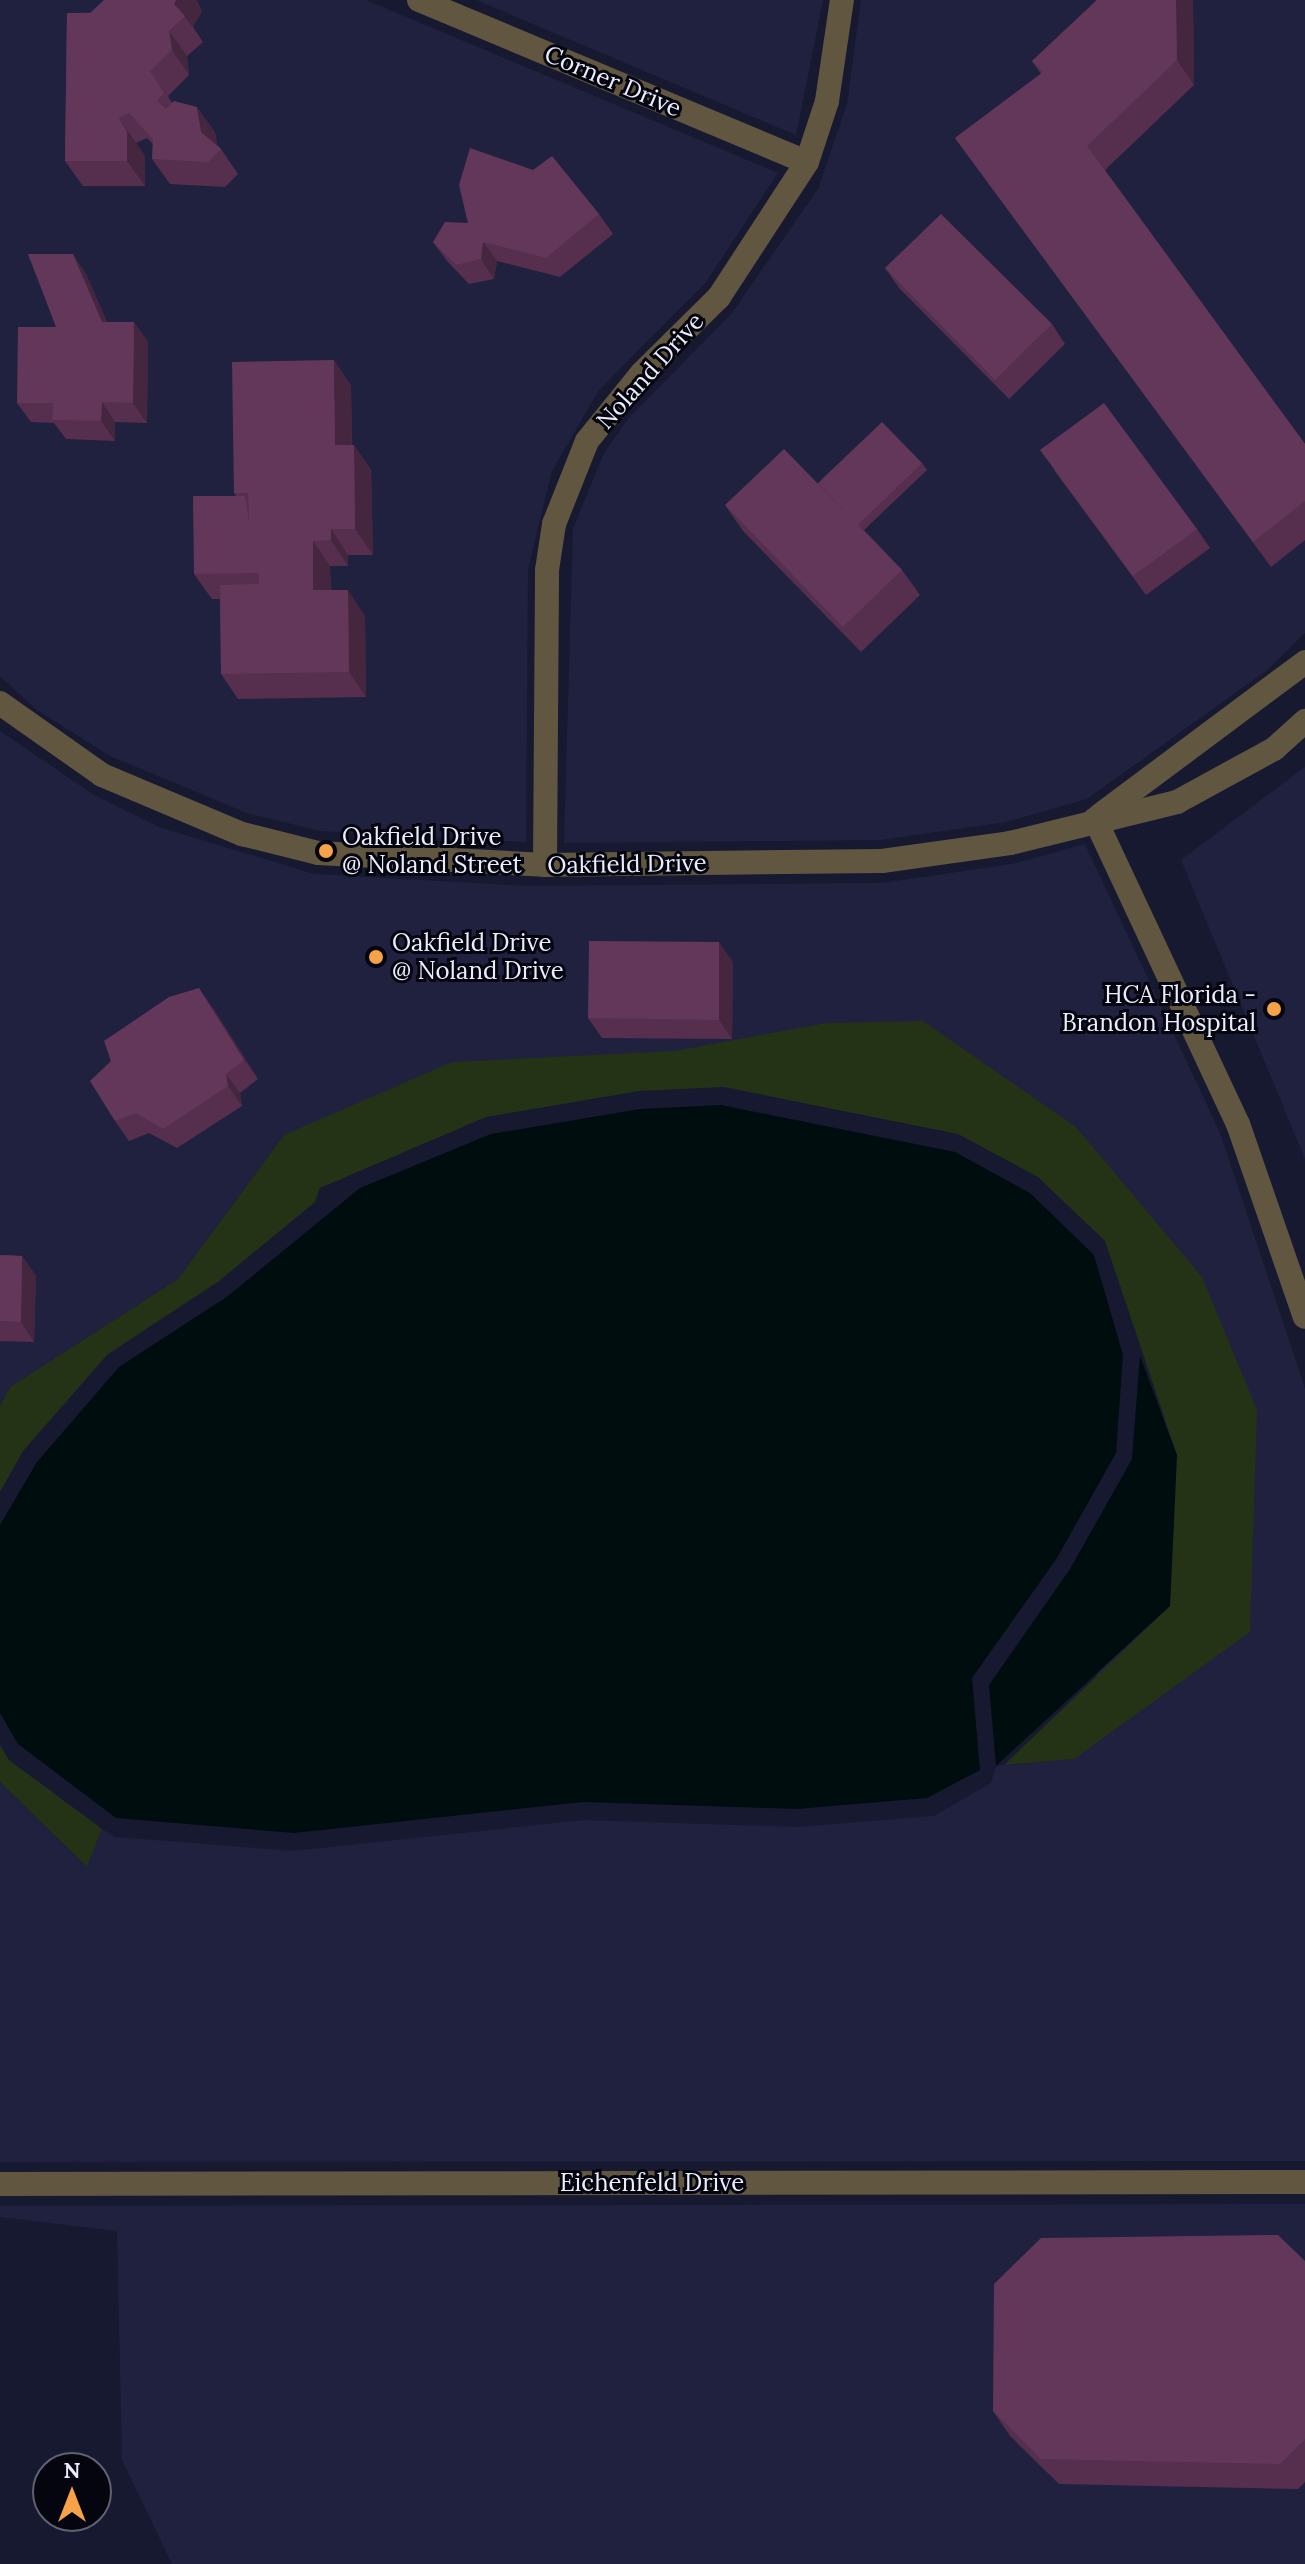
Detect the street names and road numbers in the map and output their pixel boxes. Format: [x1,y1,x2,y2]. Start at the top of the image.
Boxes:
street label: Corner Drive [540,39,686,123]
street label: Noland Drive [590,307,710,435]
street label: Oakfield Drive [547,848,707,880]
street label: Eichenfeld Drive [560,2169,744,2197]

